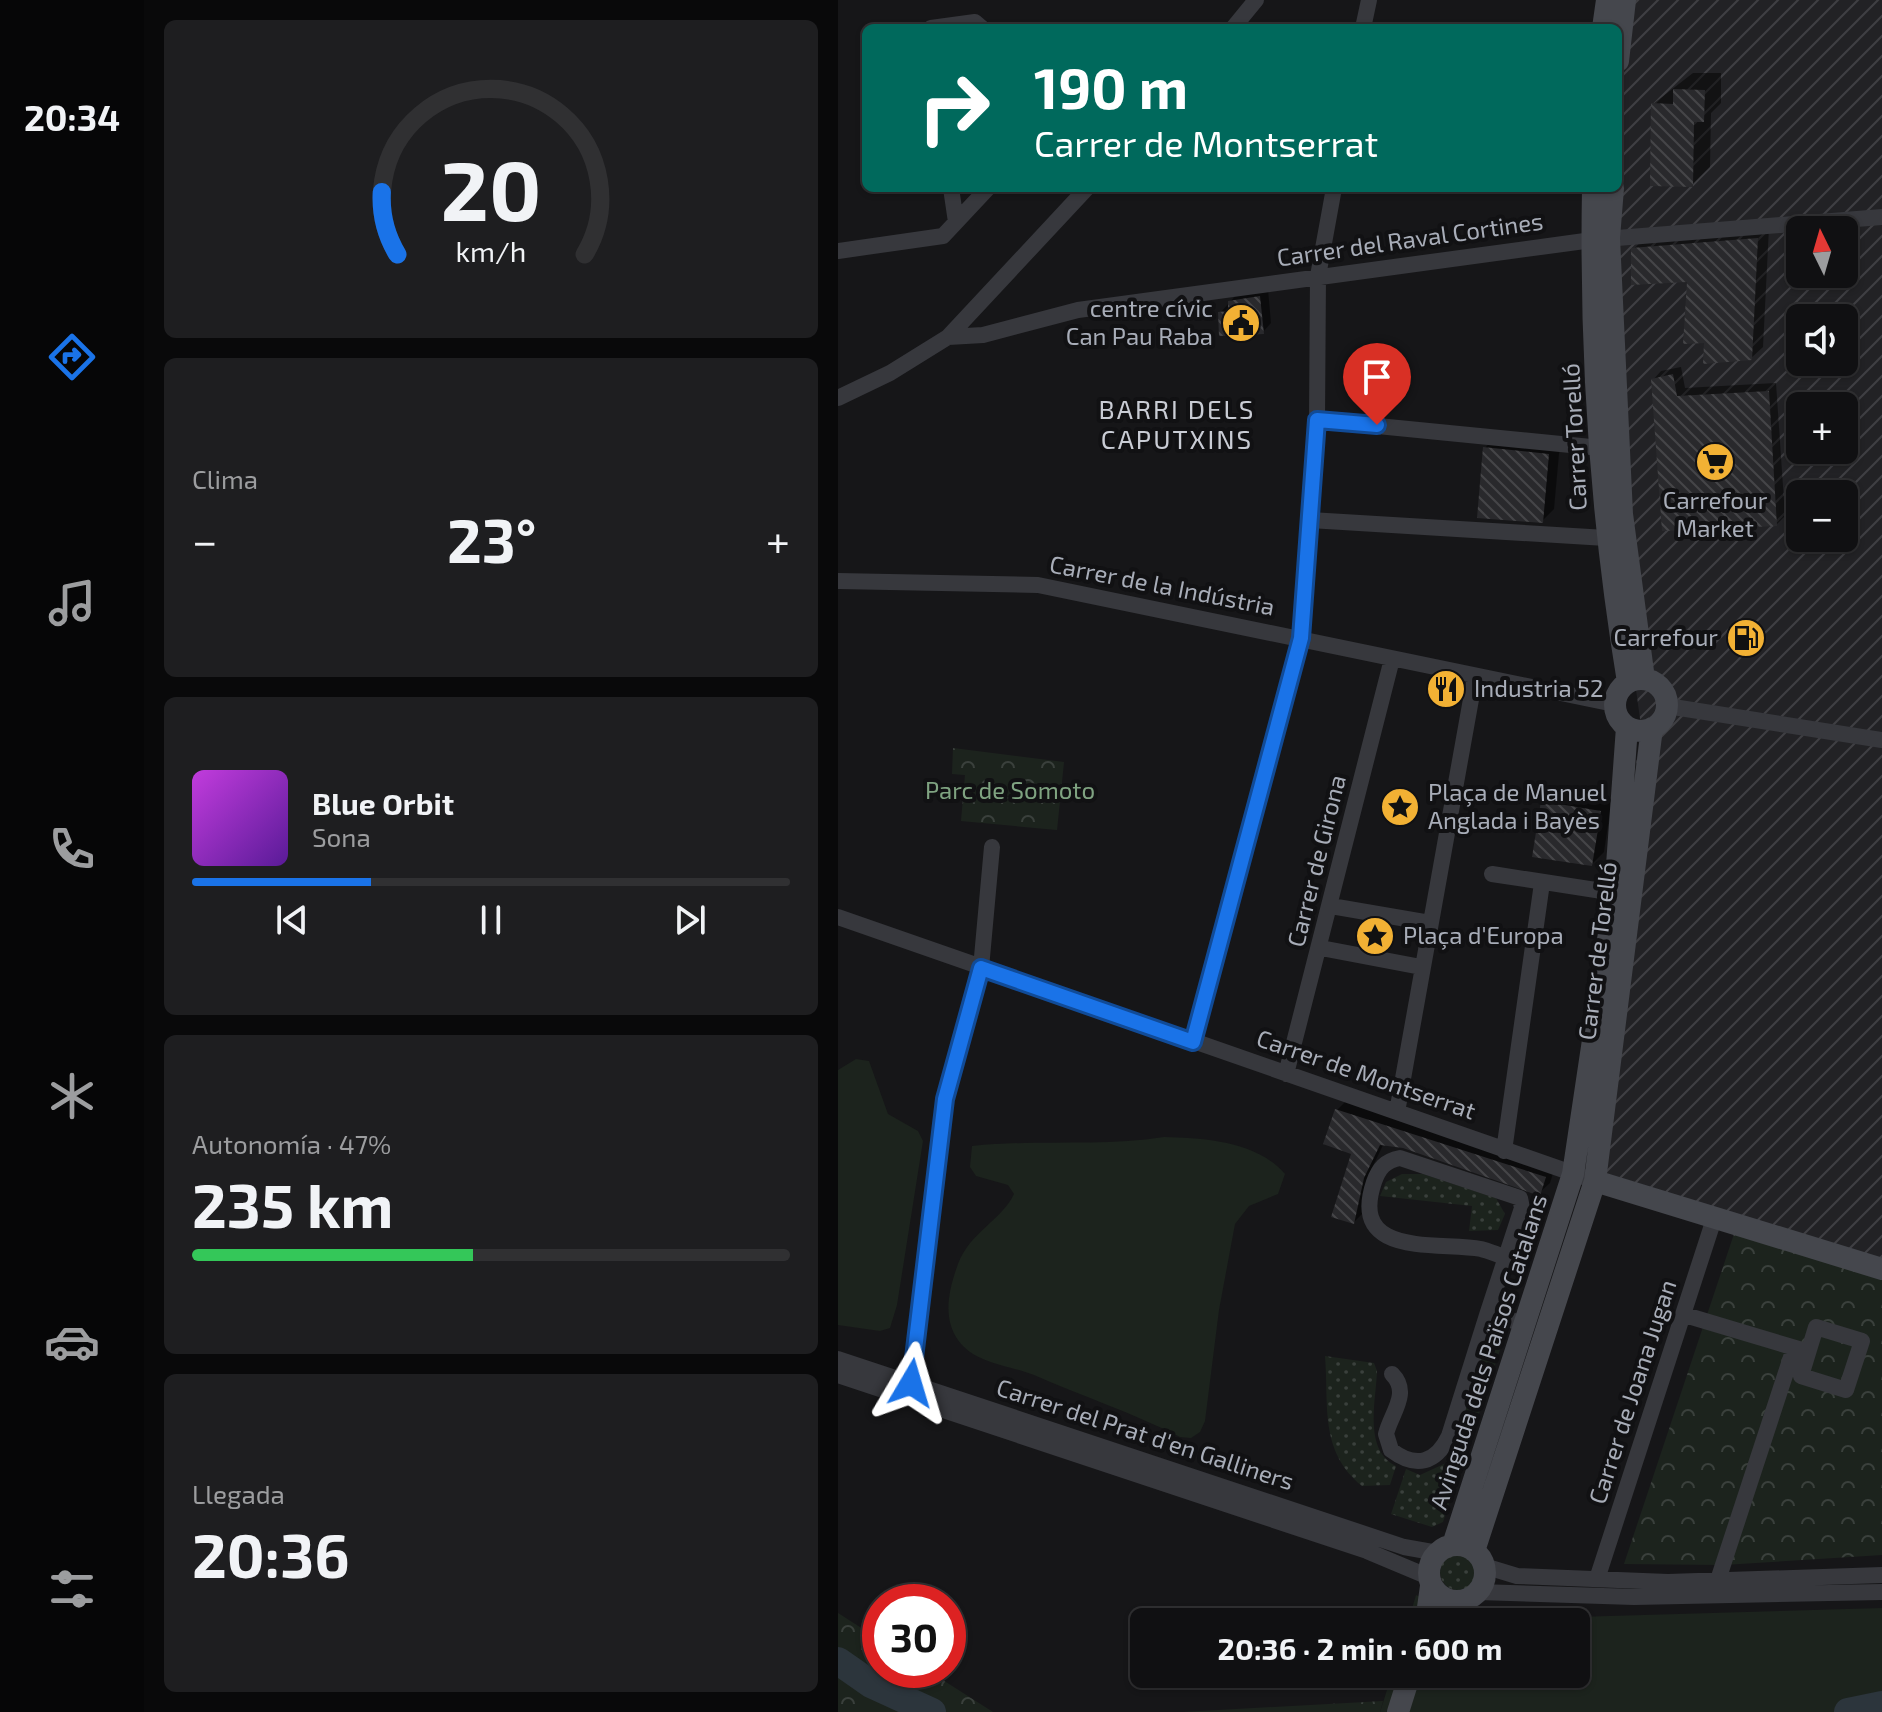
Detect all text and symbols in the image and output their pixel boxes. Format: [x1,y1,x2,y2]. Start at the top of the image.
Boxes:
text: 190 m [1034,53,1188,120]
icon: right [902,56,1006,160]
text: 20:34 [24,95,120,138]
text: Carrer de Montserrat [1034,121,1378,164]
text: 20 [441,138,541,238]
street label: Carrer del Raval Cortines [1275,205,1545,272]
north arrow [1786,216,1858,288]
map controls [1786,216,1858,552]
text: km/h [456,233,526,268]
place label: centre cívic Can Pau Raba [1066,293,1213,350]
public building icon: centre cívic Can Pau Raba [1220,302,1262,344]
button: sound [1786,304,1858,376]
icon: directions [44,329,100,385]
pin [1343,343,1411,425]
icon: arrive [1355,355,1399,399]
street label: Carrer Torelló [1555,363,1592,512]
button: + [1786,392,1858,464]
district label: BARRI DELS CAPUTXINS [1099,393,1255,454]
supermarket icon: Carrefour Market [1694,441,1736,483]
text: Clima [192,463,258,494]
button: − [1786,480,1858,552]
place label: Carrefour Market [1663,485,1768,542]
text: 23° [447,503,537,575]
text: − [192,513,218,566]
text: + [766,513,790,566]
street label: Carrer de la Indústria [1047,548,1277,621]
icon: music [44,575,100,631]
fuel station icon: Carrefour [1725,617,1767,659]
place label: Carrefour [1613,622,1718,651]
restaurant icon: Industria 52 [1425,668,1467,710]
place label: Industria 52 [1474,673,1603,702]
street label: Carrer de Girona [1280,772,1351,950]
park label: Parc de Somoto [925,775,1095,804]
place label: Plaça de Manuel Anglada i Bayès [1428,777,1607,834]
text: Blue Orbit [312,785,454,821]
place icon: Plaça de Manuel Anglada i Bayès [1379,786,1421,828]
icon: phone [44,821,100,877]
text: Sona [312,821,371,852]
street label: Carrer de Torelló [1571,860,1622,1042]
icon: previous [270,898,314,942]
icon: pause [469,898,513,942]
icon: next [668,898,712,942]
place icon: Plaça d'Europa [1354,915,1396,957]
place label: Plaça d'Europa [1403,920,1564,950]
street label: Carrer de Montserrat [1253,1023,1480,1125]
icon: climate [44,1068,100,1124]
text: Autonomía · 47% [192,1128,391,1159]
text: 235 km [192,1168,393,1240]
street label: Avinguda dels Països Catalans [1423,1190,1552,1513]
street label: Carrer de Joana Jugan [1582,1276,1681,1507]
icon: car [44,1314,100,1370]
position arrow [869,1341,953,1425]
street label: Carrer del Prat d'en Galliners [993,1372,1298,1495]
text: Llegada [192,1478,285,1509]
text: 20:36 [192,1518,350,1590]
icon: filters [44,1561,100,1617]
speed limit sign: 30 [862,1584,966,1688]
text: 20:36 · 2 min · 600 m [1218,1630,1502,1666]

